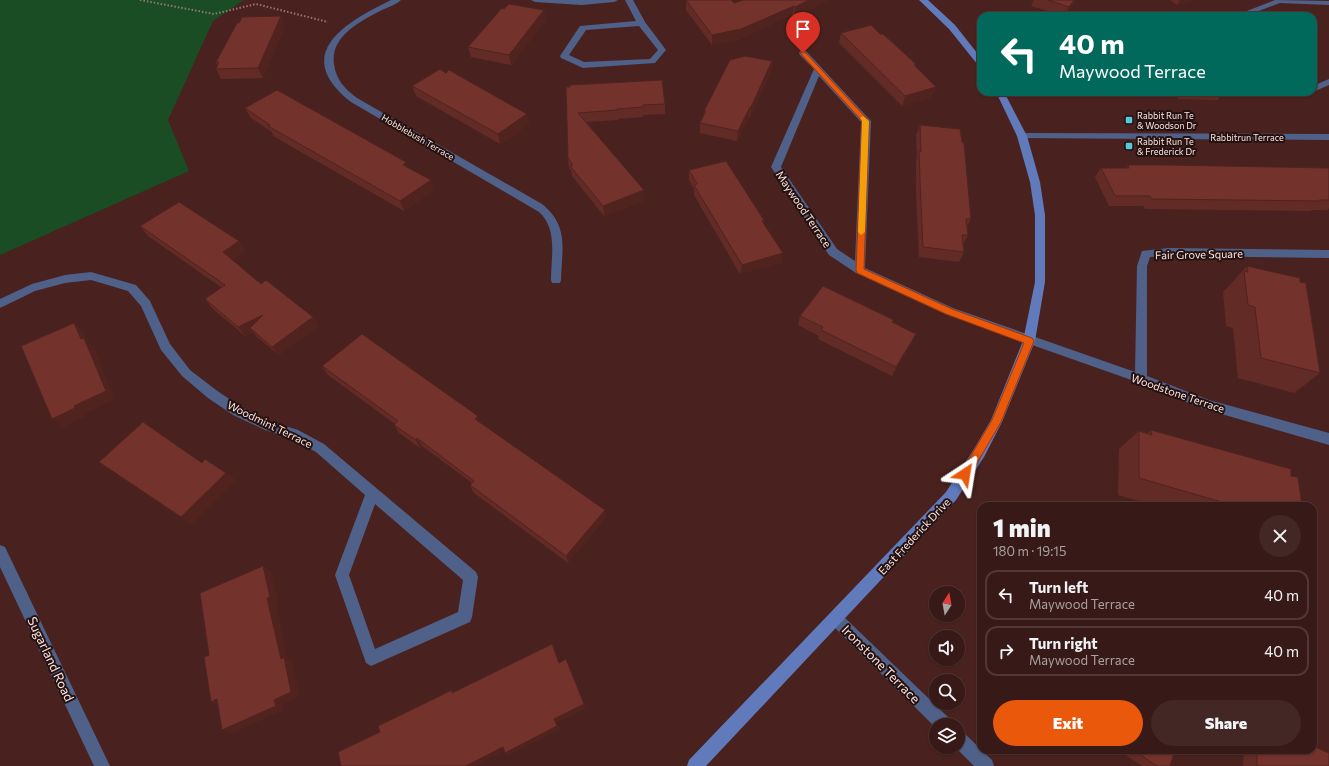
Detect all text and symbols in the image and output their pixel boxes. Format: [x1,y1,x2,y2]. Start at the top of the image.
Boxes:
pin [786,12,820,53]
icon: arrive [792,18,814,40]
text: 40 m [1059,26,1125,60]
icon: left [993,28,1045,80]
text: Maywood Terrace [1059,60,1206,82]
place label: Rabbit Run Te & Woodson Dr [1137,110,1197,131]
street label: Hobblebush Terrace [380,112,456,162]
marker: Rabbit Run Te & Woodson Dr [1124,115,1134,125]
street label: Rabbitrun Terrace [1210,132,1284,143]
place label: Rabbit Run Te & Frederick Dr [1137,136,1196,157]
marker: Rabbit Run Te & Frederick Dr [1124,141,1134,151]
street label: Maywood Terrace [774,168,835,250]
street label: Fair Grove Square [1155,247,1243,261]
street label: Woodstone Terrace [1130,371,1227,415]
street label: Woodmint Terrace [225,398,315,450]
position arrow [944,453,986,495]
street label: East Frederick Drive [875,495,953,577]
text: 1 min [993,513,1051,542]
button: close [1259,515,1301,557]
text: 180 m · 19:15 [993,543,1066,559]
text: Turn left [1029,578,1088,596]
icon: left [995,584,1017,606]
north arrow [929,586,965,622]
map controls [929,586,965,754]
text: 40 m [1264,586,1299,604]
text: Maywood Terrace [1029,596,1135,612]
street label: Sugarland Road [24,614,78,704]
street label: Ironstone Terrace [839,622,924,707]
button: sound [929,630,965,666]
text: Turn right [1029,634,1098,652]
icon: right [995,640,1017,662]
text: 40 m [1264,642,1299,660]
text: Maywood Terrace [1029,652,1135,668]
button: search [929,674,965,710]
button: Exit [993,700,1143,746]
button: Share [1151,700,1301,746]
button: layers [929,718,965,754]

